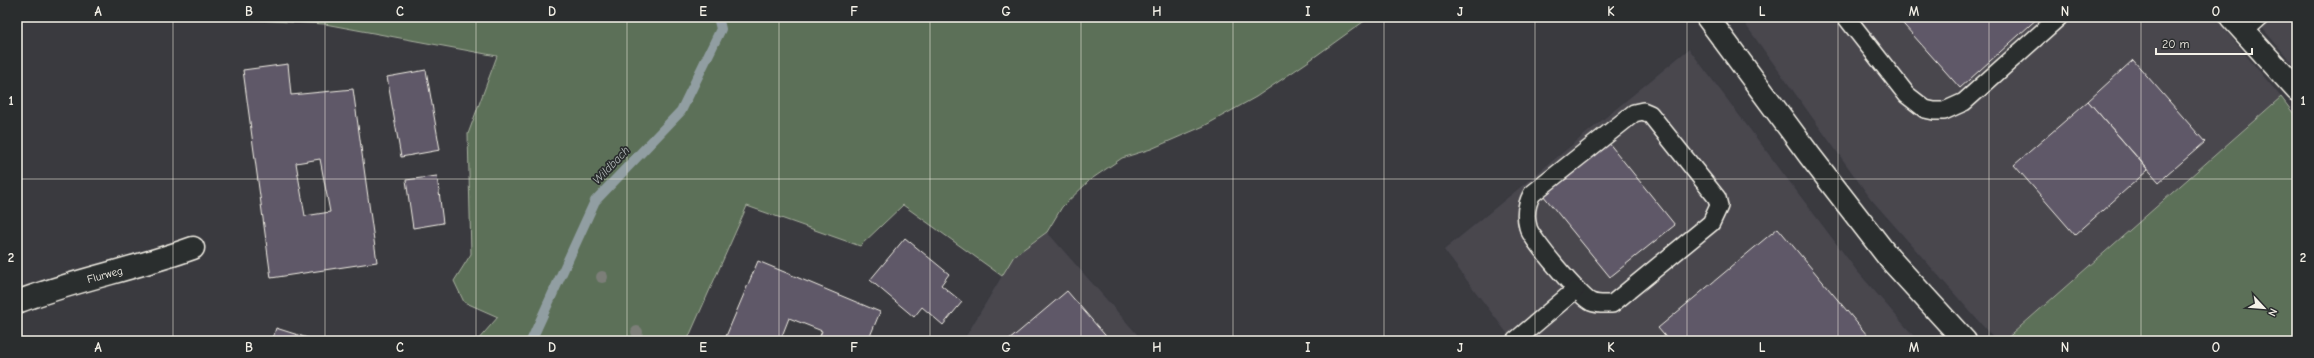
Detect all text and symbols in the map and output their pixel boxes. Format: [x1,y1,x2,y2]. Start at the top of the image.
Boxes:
text: A [94,4,102,19]
text: B [245,4,253,19]
text: C [396,4,404,19]
text: D [548,4,556,19]
text: E [699,4,707,19]
text: F [850,4,858,19]
text: G [1001,4,1011,19]
text: H [1152,4,1162,19]
text: I [1305,4,1311,19]
text: J [1457,4,1463,19]
text: K [1607,4,1615,19]
text: L [1759,4,1766,19]
text: M [1909,4,1920,19]
text: N [2061,4,2069,19]
text: O [2212,4,2220,19]
scale bar [2156,30,2252,56]
text: 20 m [2162,37,2190,51]
text: 1 [8,93,14,108]
text: 1 [2300,93,2306,108]
water label: Wildbach [590,143,632,187]
text: 2 [8,250,14,265]
text: 2 [2300,250,2306,265]
street label: Flurweg [86,264,124,286]
north arrow [2244,288,2284,328]
text: N [2265,306,2280,318]
text: A [94,340,102,355]
text: B [245,340,253,355]
text: C [396,340,404,355]
text: D [548,340,556,355]
text: E [699,340,707,355]
text: F [850,340,858,355]
text: G [1001,340,1011,355]
text: H [1152,340,1162,355]
text: I [1305,340,1311,355]
text: J [1457,340,1463,355]
text: K [1607,340,1615,355]
text: L [1759,340,1766,355]
text: M [1909,340,1920,355]
text: N [2061,340,2069,355]
text: O [2212,340,2220,355]

